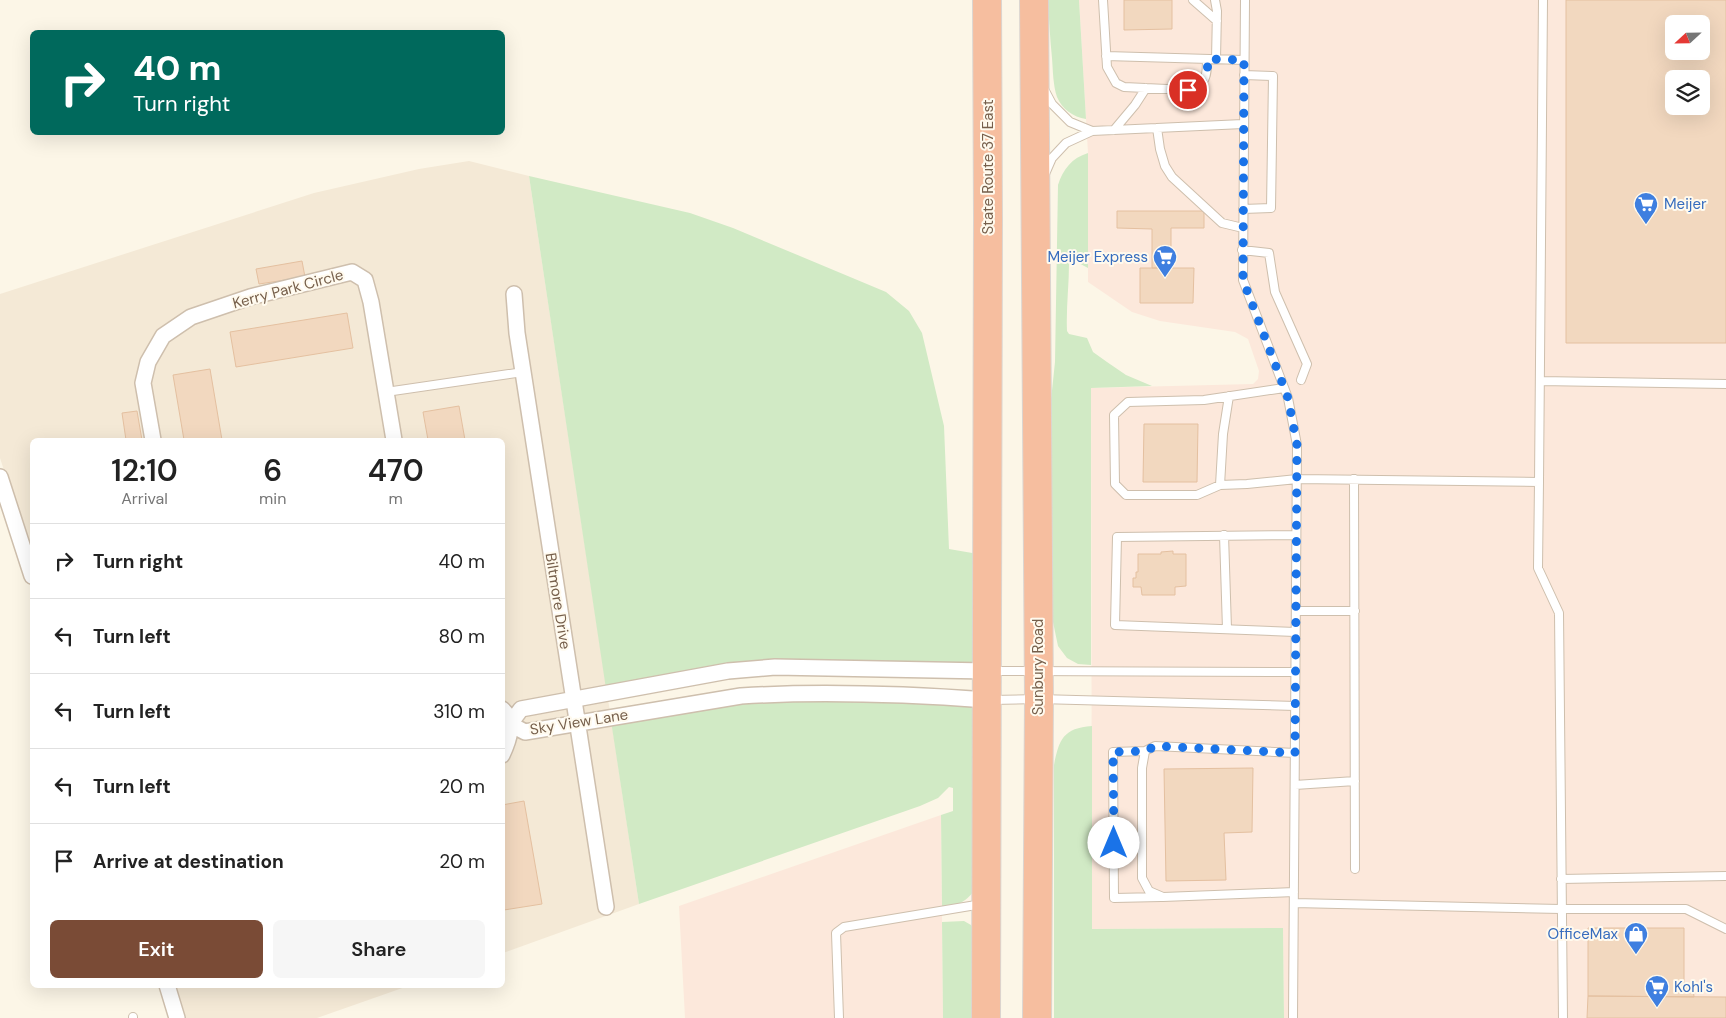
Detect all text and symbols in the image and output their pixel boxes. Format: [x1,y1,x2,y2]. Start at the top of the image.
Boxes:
north arrow [1665,15,1710,60]
map controls [1665,15,1710,115]
text: 40 m [133,45,222,91]
icon: right [50,50,115,115]
pin [1167,69,1209,111]
button: layers [1665,70,1710,115]
icon: arrive [1174,76,1202,104]
text: Turn right [133,89,230,118]
street label: State Route 37 East [978,99,998,235]
supermarket icon: Meijer [1633,191,1659,225]
place label: Meijer [1664,194,1707,214]
supermarket icon: Meijer Express [1152,244,1178,278]
place label: Meijer Express [1047,247,1148,267]
street label: Kerry Park Circle [230,265,346,313]
text: 12:10 [111,451,178,490]
text: 6 [263,451,282,490]
text: 470 [368,451,424,490]
text: Arrival [121,488,168,509]
text: min [259,488,286,509]
text: m [389,488,403,509]
icon: right [50,547,78,575]
text: Turn right [93,549,183,574]
text: 40 m [438,549,485,574]
street label: Biltmore Drive [541,551,575,651]
street label: Sunbury Road [1028,619,1048,715]
icon: left [50,622,78,650]
text: Turn left [93,624,171,649]
text: 80 m [438,624,485,649]
icon: left [50,697,78,725]
text: Turn left [93,699,171,724]
text: 310 m [433,699,485,724]
street label: Sky View Lane [529,704,629,740]
icon: left [50,772,78,800]
text: Turn left [93,774,171,799]
text: 20 m [439,774,485,799]
position arrow [1087,816,1139,868]
icon: arrive [50,847,78,875]
text: Arrive at destination [93,849,284,874]
text: 20 m [439,849,485,874]
button: Exit [50,920,263,978]
button: Share [273,920,485,978]
shop icon: OfficeMax [1623,921,1649,955]
place label: OfficeMax [1548,924,1619,944]
supermarket icon: Kohl's [1644,974,1670,1008]
place label: Kohl's [1674,977,1713,997]

